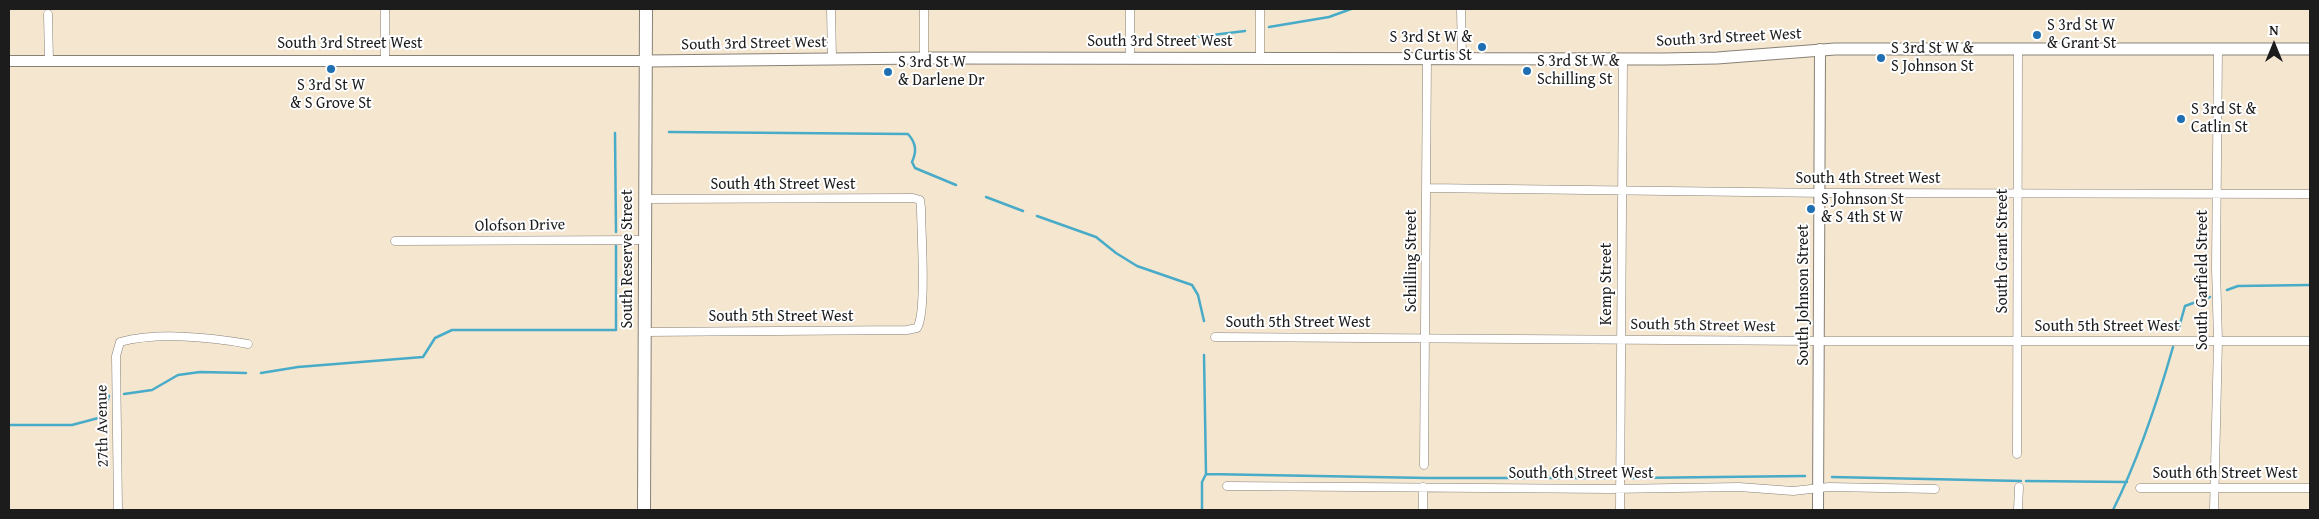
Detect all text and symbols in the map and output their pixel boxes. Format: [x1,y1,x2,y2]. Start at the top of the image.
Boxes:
place label: S 3rd St W & Grant St [2047,16,2116,54]
north arrow [2249,20,2299,70]
text: N [2269,20,2279,40]
street label: South 3rd Street West [1656,25,1802,51]
place label: S 3rd St W & S Curtis St [1390,28,1472,66]
marker: S 3rd St W & Grant St [2031,29,2043,41]
street label: South 3rd Street West [1087,32,1233,52]
street label: South 3rd Street West [681,33,827,55]
street label: South 3rd Street West [277,34,423,54]
place label: S 3rd St W & S Johnson St [1891,39,1974,77]
marker: S 3rd St W & S Curtis St [1476,41,1488,53]
place label: S 3rd St W & Schilling St [1537,52,1619,90]
marker: S 3rd St W & S Johnson St [1875,52,1887,64]
place label: S 3rd St W & Darlene Dr [898,53,985,91]
marker: S 3rd St W & S Grove St [325,63,337,75]
marker: S 3rd St W & Schilling St [1521,65,1533,77]
marker: S 3rd St W & Darlene Dr [882,66,894,78]
place label: S 3rd St W & S Grove St [290,76,372,114]
place label: S 3rd St & Catlin St [2191,100,2256,138]
marker: S 3rd St & Catlin St [2175,113,2187,125]
street label: South 4th Street West [1795,169,1941,189]
street label: South 4th Street West [710,175,856,195]
street label: South Reserve Street [618,189,638,329]
street label: South Grant Street [1993,189,2013,313]
place label: S Johnson St & S 4th St W [1821,190,1904,228]
marker: S Johnson St & S 4th St W [1805,203,1817,215]
street label: Schilling Street [1402,210,1422,312]
street label: South Garfield Street [2193,210,2213,350]
street label: Olofson Drive [475,216,565,236]
street label: South Johnson Street [1794,224,1814,366]
street label: Kemp Street [1597,243,1617,325]
street label: South 5th Street West [708,307,854,327]
street label: South 5th Street West [1225,313,1371,333]
street label: South 5th Street West [1630,315,1776,337]
street label: South 5th Street West [2034,317,2180,337]
street label: 27th Avenue [93,384,113,468]
street label: South 6th Street West [1508,464,1654,484]
street label: South 6th Street West [2152,464,2298,484]

